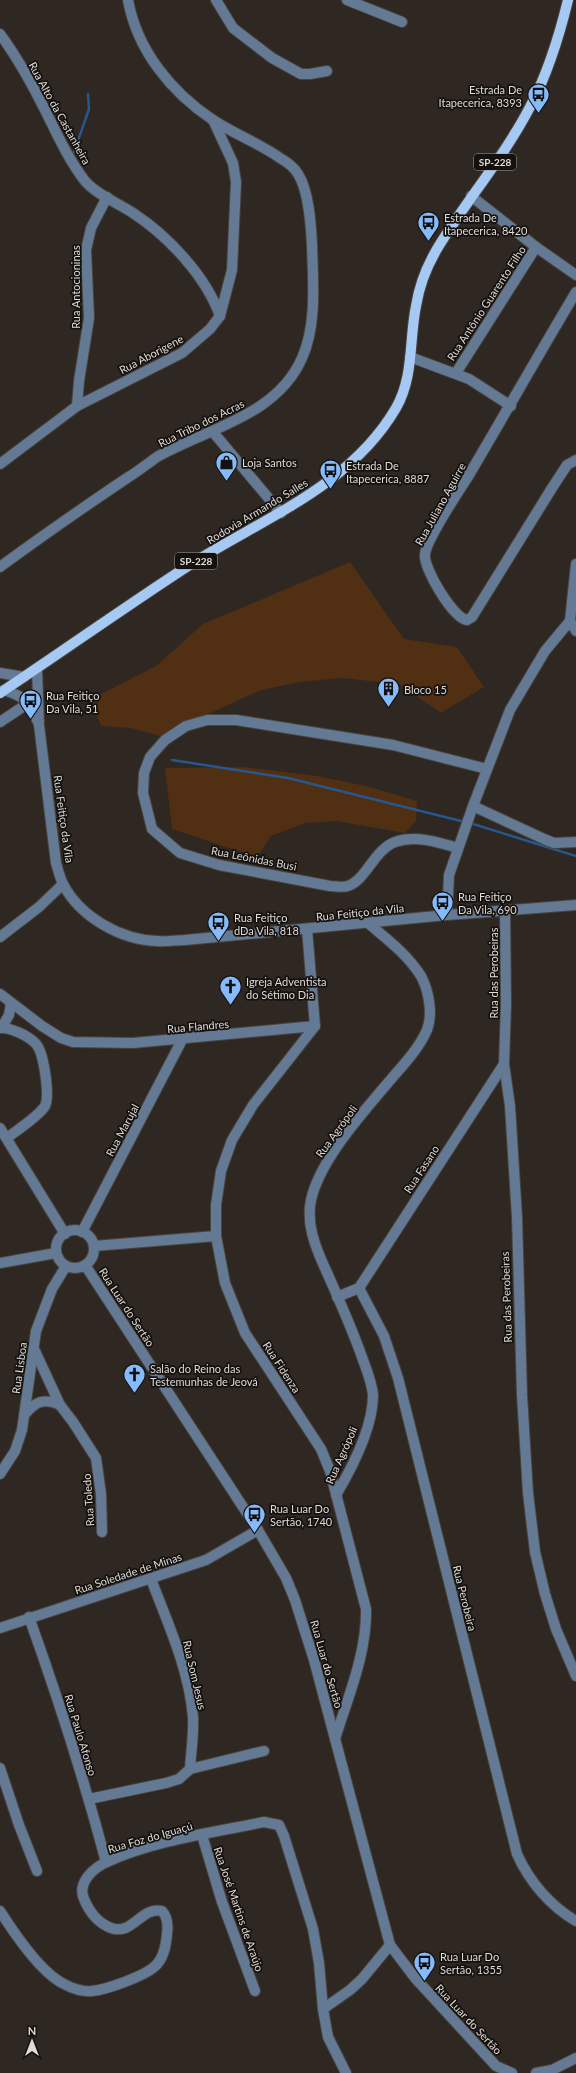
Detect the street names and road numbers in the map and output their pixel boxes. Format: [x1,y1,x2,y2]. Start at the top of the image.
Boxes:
street label: Rua Alto da Castanheira [26,59,94,167]
road number: SP-228 [474,154,516,170]
street label: Rua Antônio Guarento Filho [444,243,528,363]
street label: Rua Antocioninas [69,245,82,329]
street label: Rua Aborigene [117,332,185,376]
street label: Rua Tribo dos Acras [156,396,246,449]
street label: Rua Juliano Aguirre [412,460,468,548]
street label: Rodovia Armando Salles [204,476,310,546]
road number: SP-228 [175,553,217,569]
street label: Rua Feitiço da Vila [51,774,77,864]
street label: Rua Leônidas Busi [210,843,298,873]
street label: Rua Feitiço da Vila [315,901,405,923]
street label: Rua das Perobeiras [487,927,500,1019]
street label: Rua Flandres [167,1017,230,1035]
street label: Rua Marujal [103,1102,141,1158]
street label: Rua Agrópoli [313,1102,360,1160]
street label: Rua Fasano [401,1143,441,1195]
street label: Rua das Perobeiras [498,1251,514,1343]
street label: Rua Luar do Sertão [97,1265,157,1349]
street label: Rua Fidenza [261,1339,303,1395]
street label: Rua Lisboa [9,1341,29,1395]
street label: Rua Agrópoli [323,1424,360,1486]
street label: Rua Toledo [80,1473,96,1527]
street label: Rua Soledade de Minas [73,1549,183,1596]
street label: Rua Perobeira [451,1564,479,1632]
street label: Rua Luar do Sertão [308,1618,346,1710]
street label: Rua Som Jesus [181,1639,209,1711]
street label: Rua Paulo Afonso [62,1693,100,1777]
street label: Rua Foz do Iguaçú [106,1819,194,1855]
street label: Rua José Martins de Araújo [212,1845,266,1973]
street label: Rua Luar do Sertão [433,1981,505,2057]

